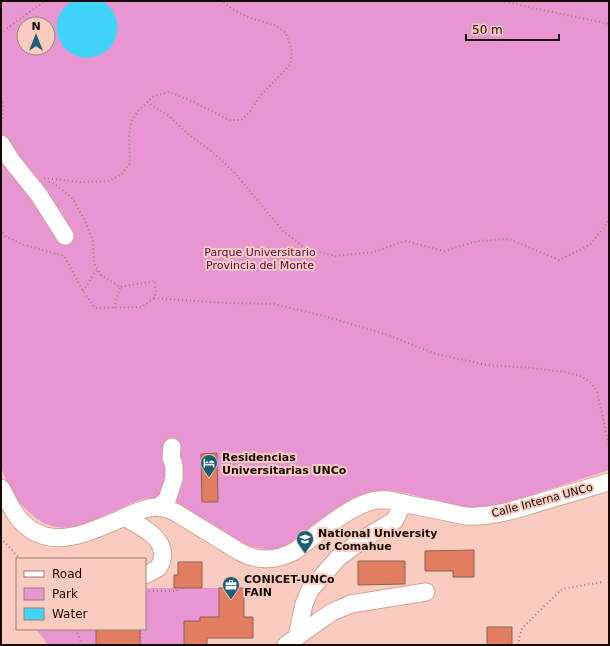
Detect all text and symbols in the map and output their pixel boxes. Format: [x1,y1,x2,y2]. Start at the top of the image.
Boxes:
north arrow [16,16,56,56]
scale bar [466,16,559,42]
text: N [31,20,41,33]
text: 50 m [472,23,503,37]
park label: Parque Universitario Provincia del Monte [204,246,316,272]
place label: Residencias Universitarias UNCo [222,451,347,477]
hotel icon: Residencias Universitarias UNCo [199,453,219,478]
street label: Calle Interna UNCo [490,481,594,520]
place label: National University of Comahue [318,527,437,553]
school or university icon: National University of Comahue [295,529,315,554]
legend [16,558,146,630]
text: Road [52,567,82,581]
place label: CONICET-UNCo FAIN [244,573,335,599]
office icon: CONICET-UNCo FAIN [221,575,241,600]
text: Park [52,587,78,601]
text: Water [52,607,88,621]

